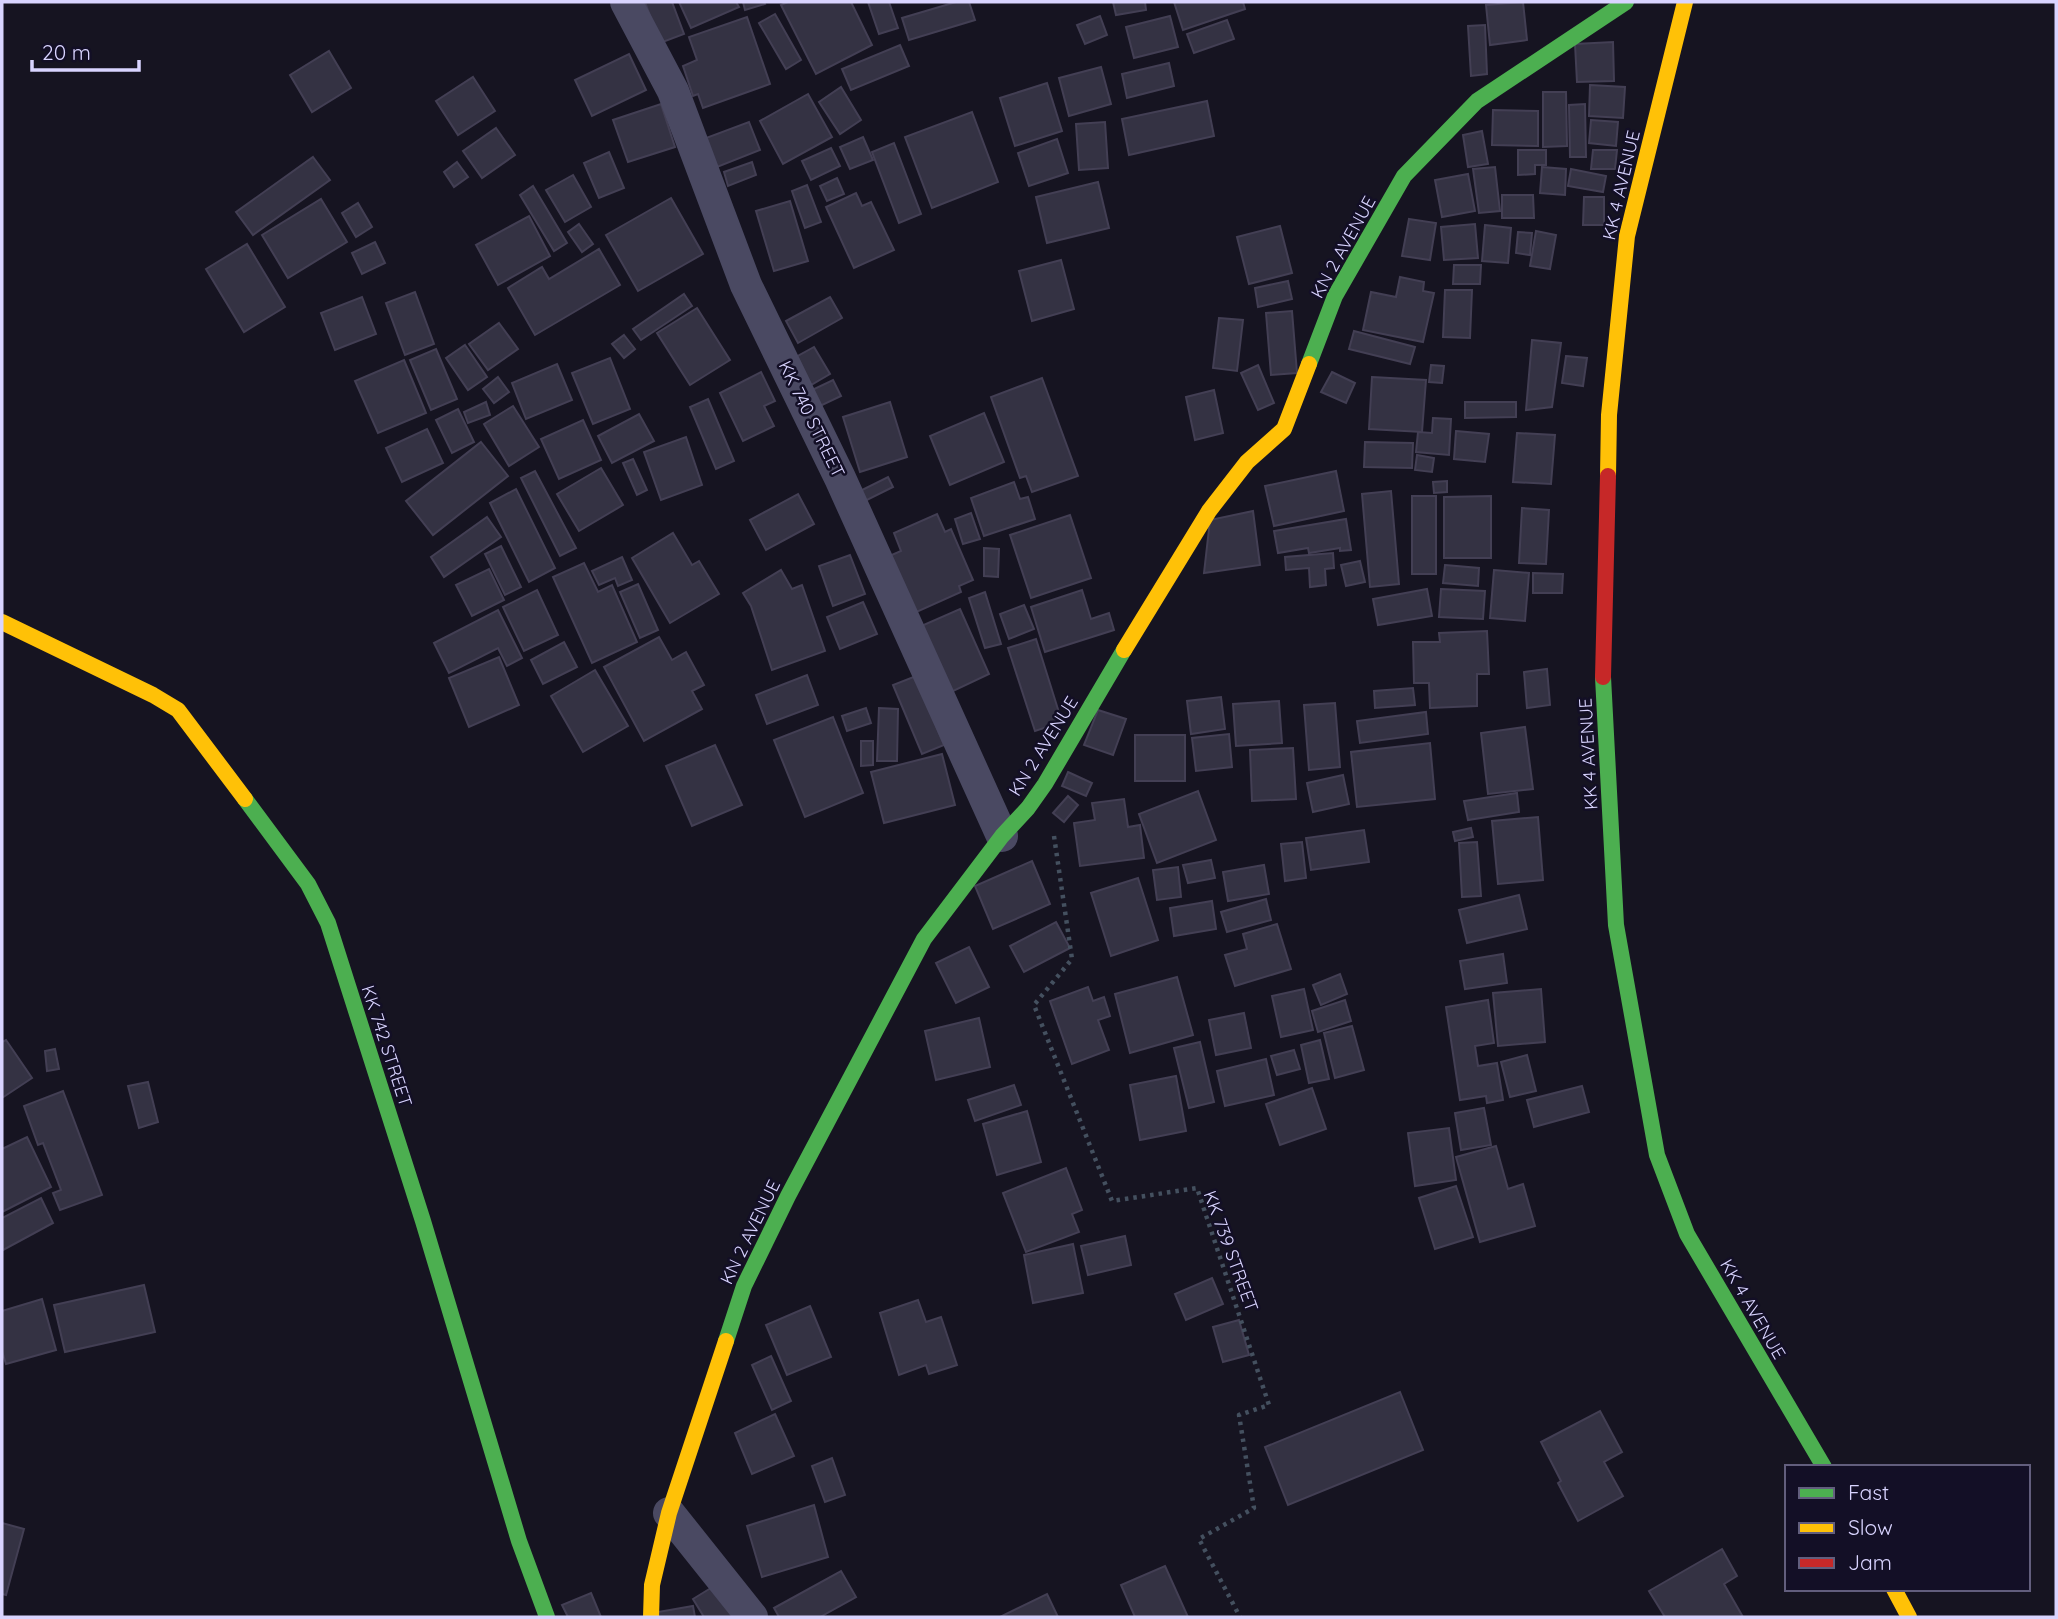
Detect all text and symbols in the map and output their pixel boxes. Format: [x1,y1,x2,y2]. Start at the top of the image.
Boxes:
scale bar [32,28,138,72]
text: 20 m [42,39,91,65]
street label: KK 4 AVENUE [1597,128,1645,242]
street label: KN 2 AVENUE [1305,192,1381,302]
street label: KK 740 STREET [774,357,850,481]
street label: KN 2 AVENUE [1003,692,1083,800]
street label: KK 4 AVENUE [1574,697,1602,811]
street label: KK 742 STREET [357,982,418,1110]
street label: KN 2 AVENUE [715,1176,785,1288]
street label: KK 739 STREET [1198,1187,1264,1315]
street label: KK 4 AVENUE [1715,1255,1791,1363]
legend [1785,1465,2030,1591]
text: Fast [1848,1479,1889,1505]
text: Slow [1848,1514,1893,1540]
text: Jam [1848,1549,1892,1575]

